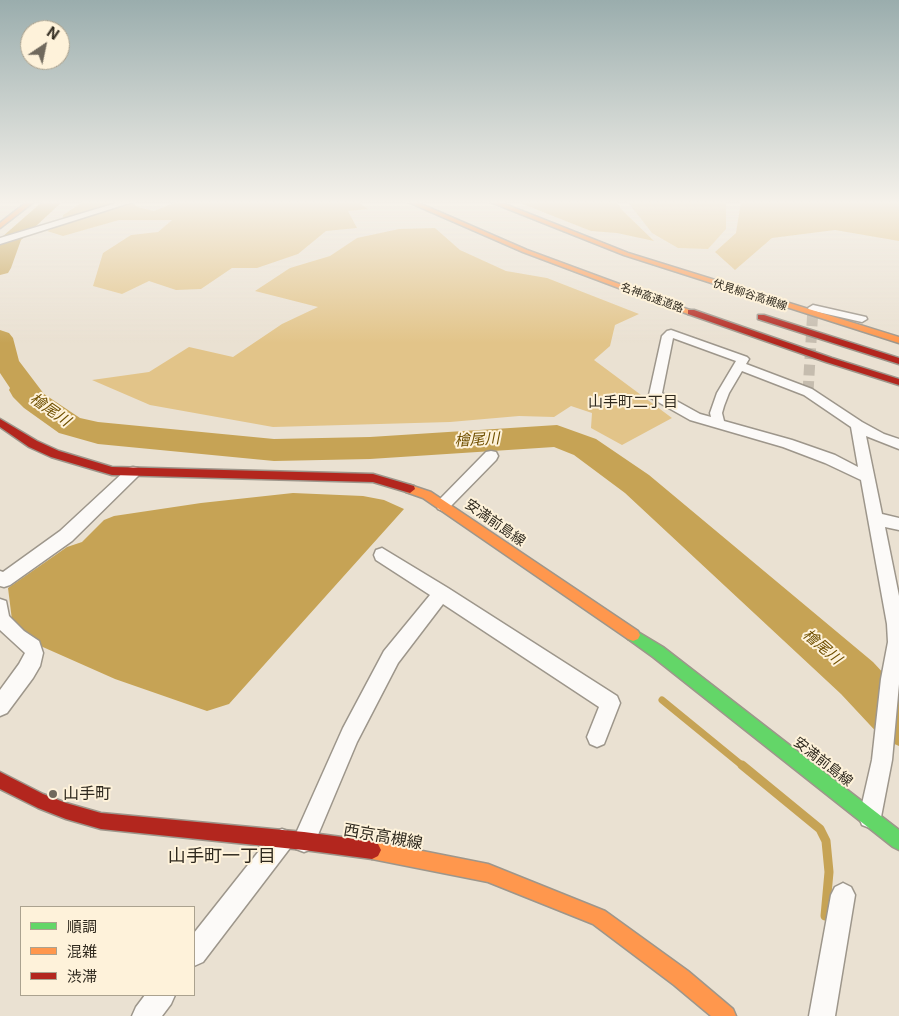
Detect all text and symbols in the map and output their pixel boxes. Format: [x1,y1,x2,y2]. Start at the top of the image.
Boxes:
north arrow [20,20,70,70]
text: N [44,23,62,43]
street label: 伏見柳谷高槻線 [711,277,789,313]
street label: 名神高速道路 [619,281,685,315]
water label: 檜尾川 [26,390,74,430]
district label: 山手町二丁目 [588,393,678,411]
water label: 檜尾川 [454,430,500,450]
street label: 安満前島線 [462,496,528,550]
water label: 檜尾川 [799,625,845,669]
street label: 安満前島線 [790,734,856,790]
place label: 山手町 [63,784,111,804]
marker: 山手町 [47,788,59,800]
street label: 西京高槻線 [342,821,424,853]
district label: 山手町一丁目 [168,846,276,868]
legend [20,906,195,996]
text: 順調 [67,917,97,936]
text: 混雑 [67,942,97,961]
text: 渋滞 [67,967,97,986]

